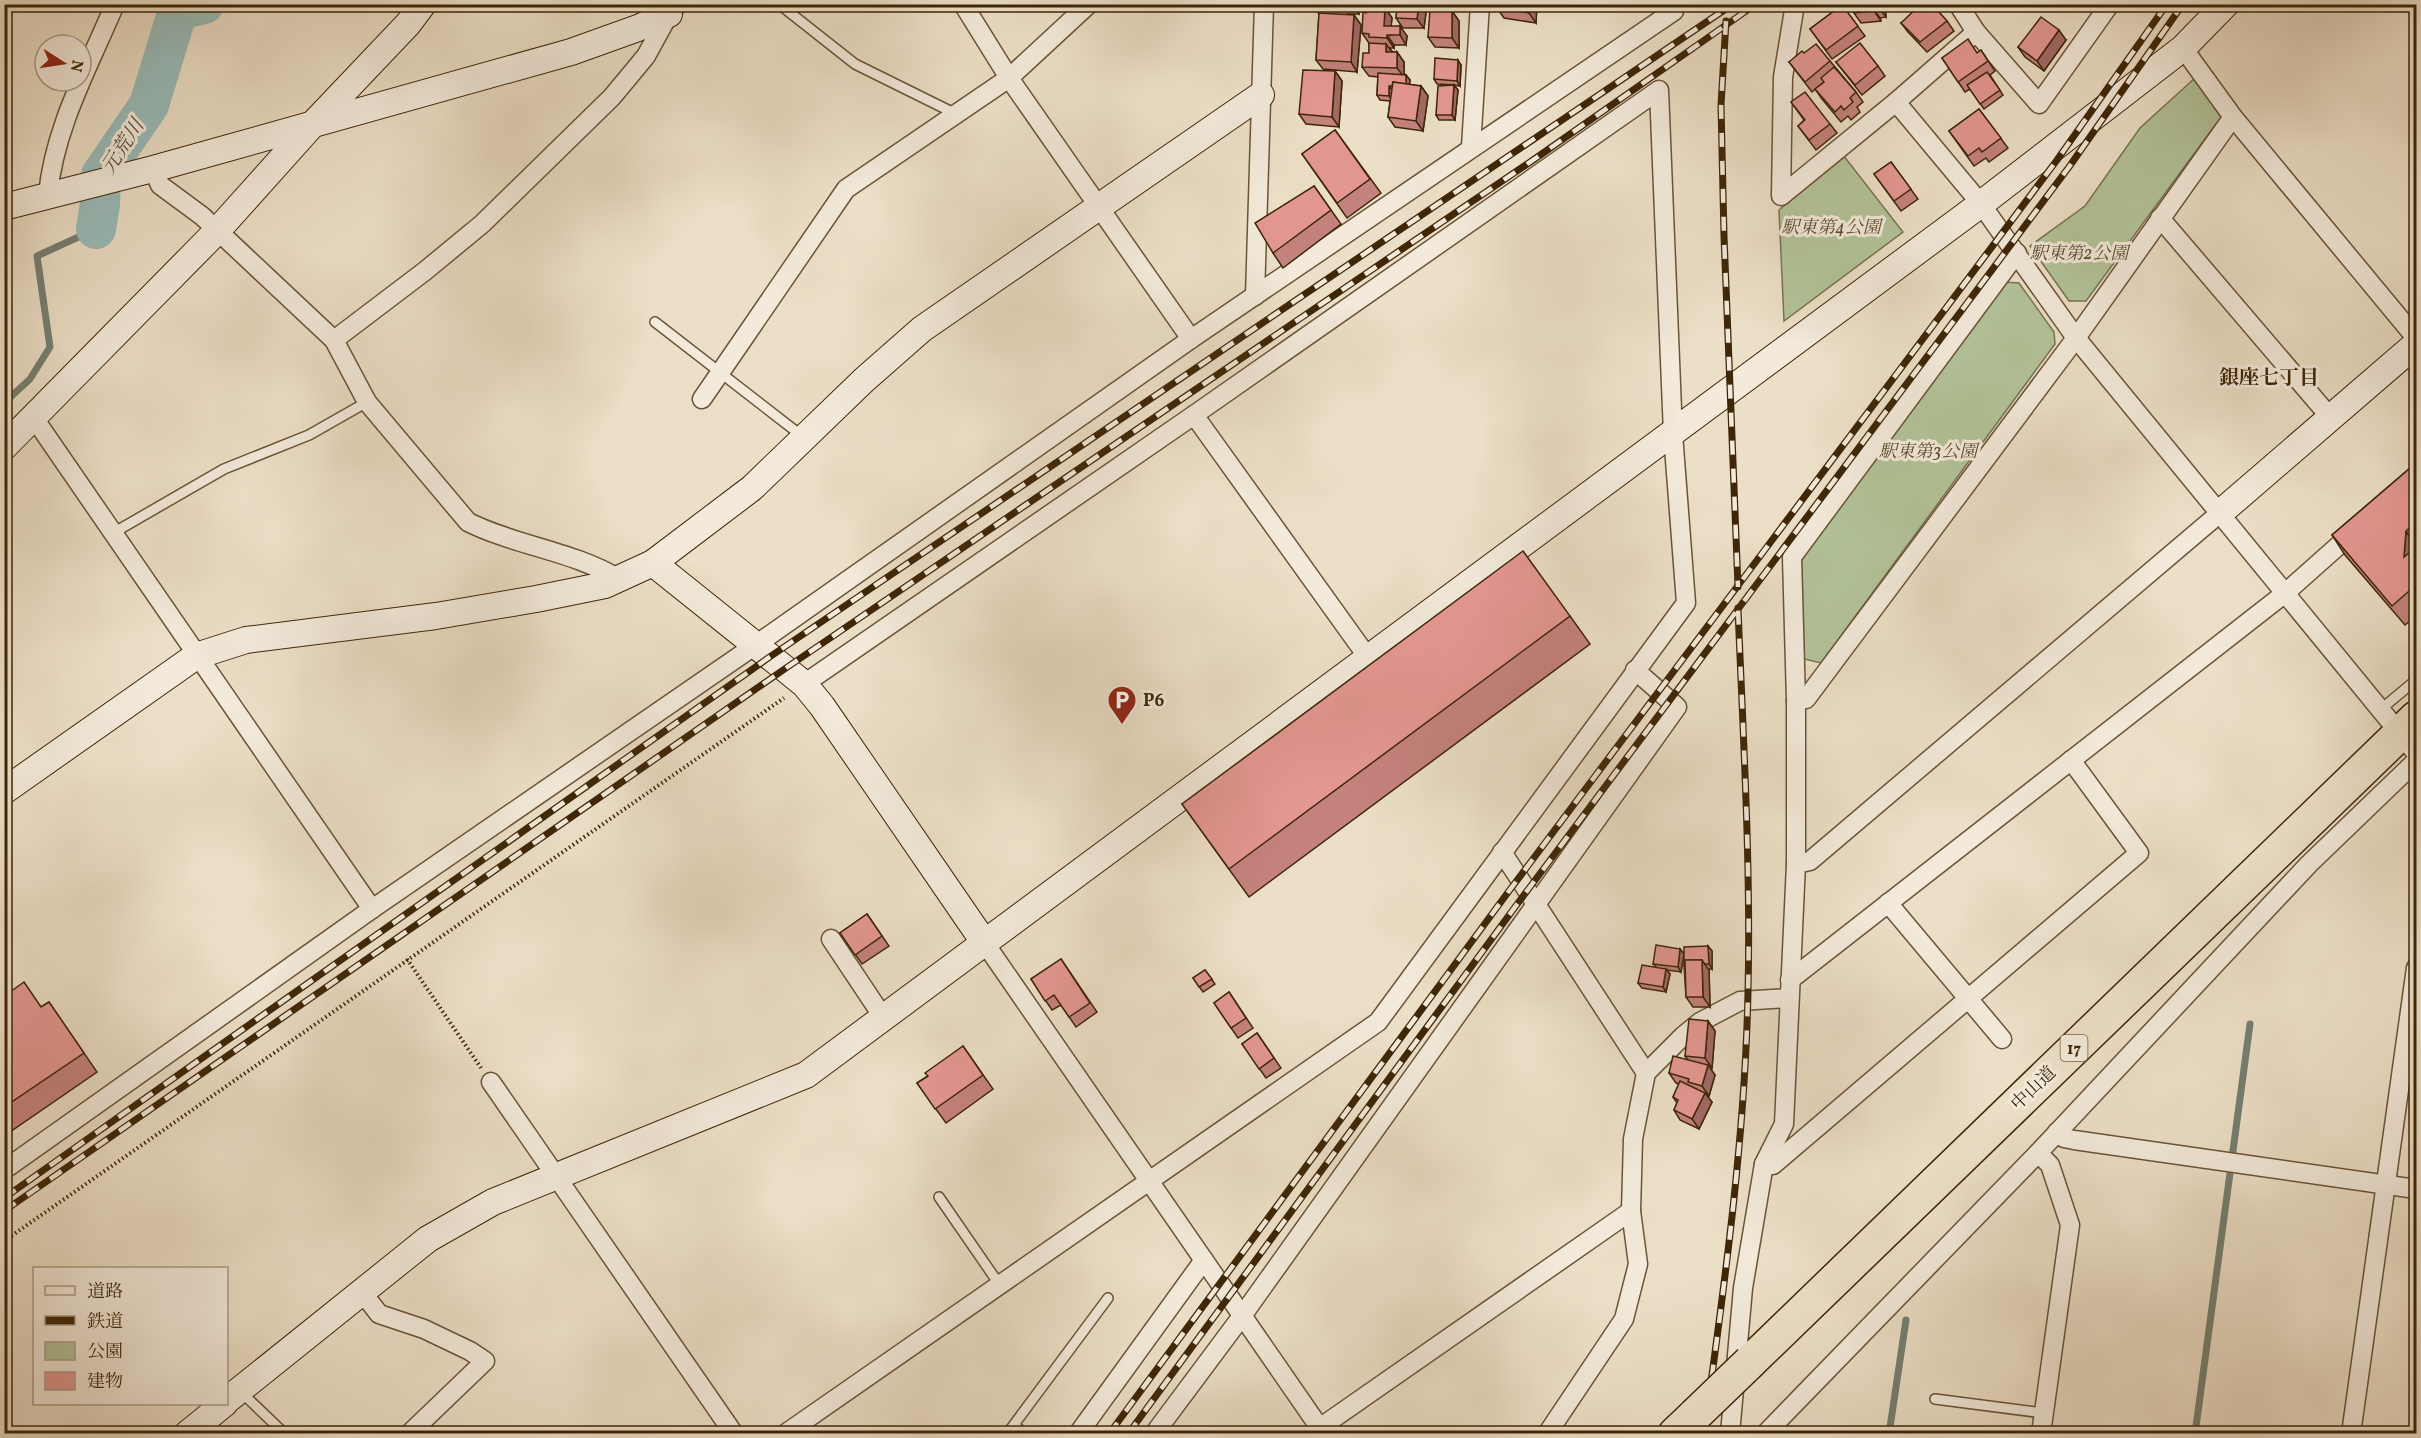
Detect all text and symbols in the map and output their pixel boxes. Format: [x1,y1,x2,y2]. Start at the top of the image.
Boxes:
north arrow [33,33,93,93]
text: N [64,58,88,74]
water label: 元荒川 [96,113,153,180]
park label: 駅東第4公園 [1781,216,1884,241]
park label: 駅東第2公園 [2030,242,2131,267]
district label: 銀座七丁目 [2219,365,2319,393]
park label: 駅東第3公園 [1879,440,1980,465]
parking icon: P6 [1106,684,1138,726]
place label: P6 [1143,689,1165,714]
road number: 17 [2060,1035,2088,1061]
street label: 中山道 [2006,1061,2062,1117]
legend [33,1267,228,1405]
text: 道路 [87,1280,123,1305]
text: 鉄道 [87,1310,123,1335]
text: 公園 [87,1340,123,1365]
text: 建物 [87,1370,123,1395]

